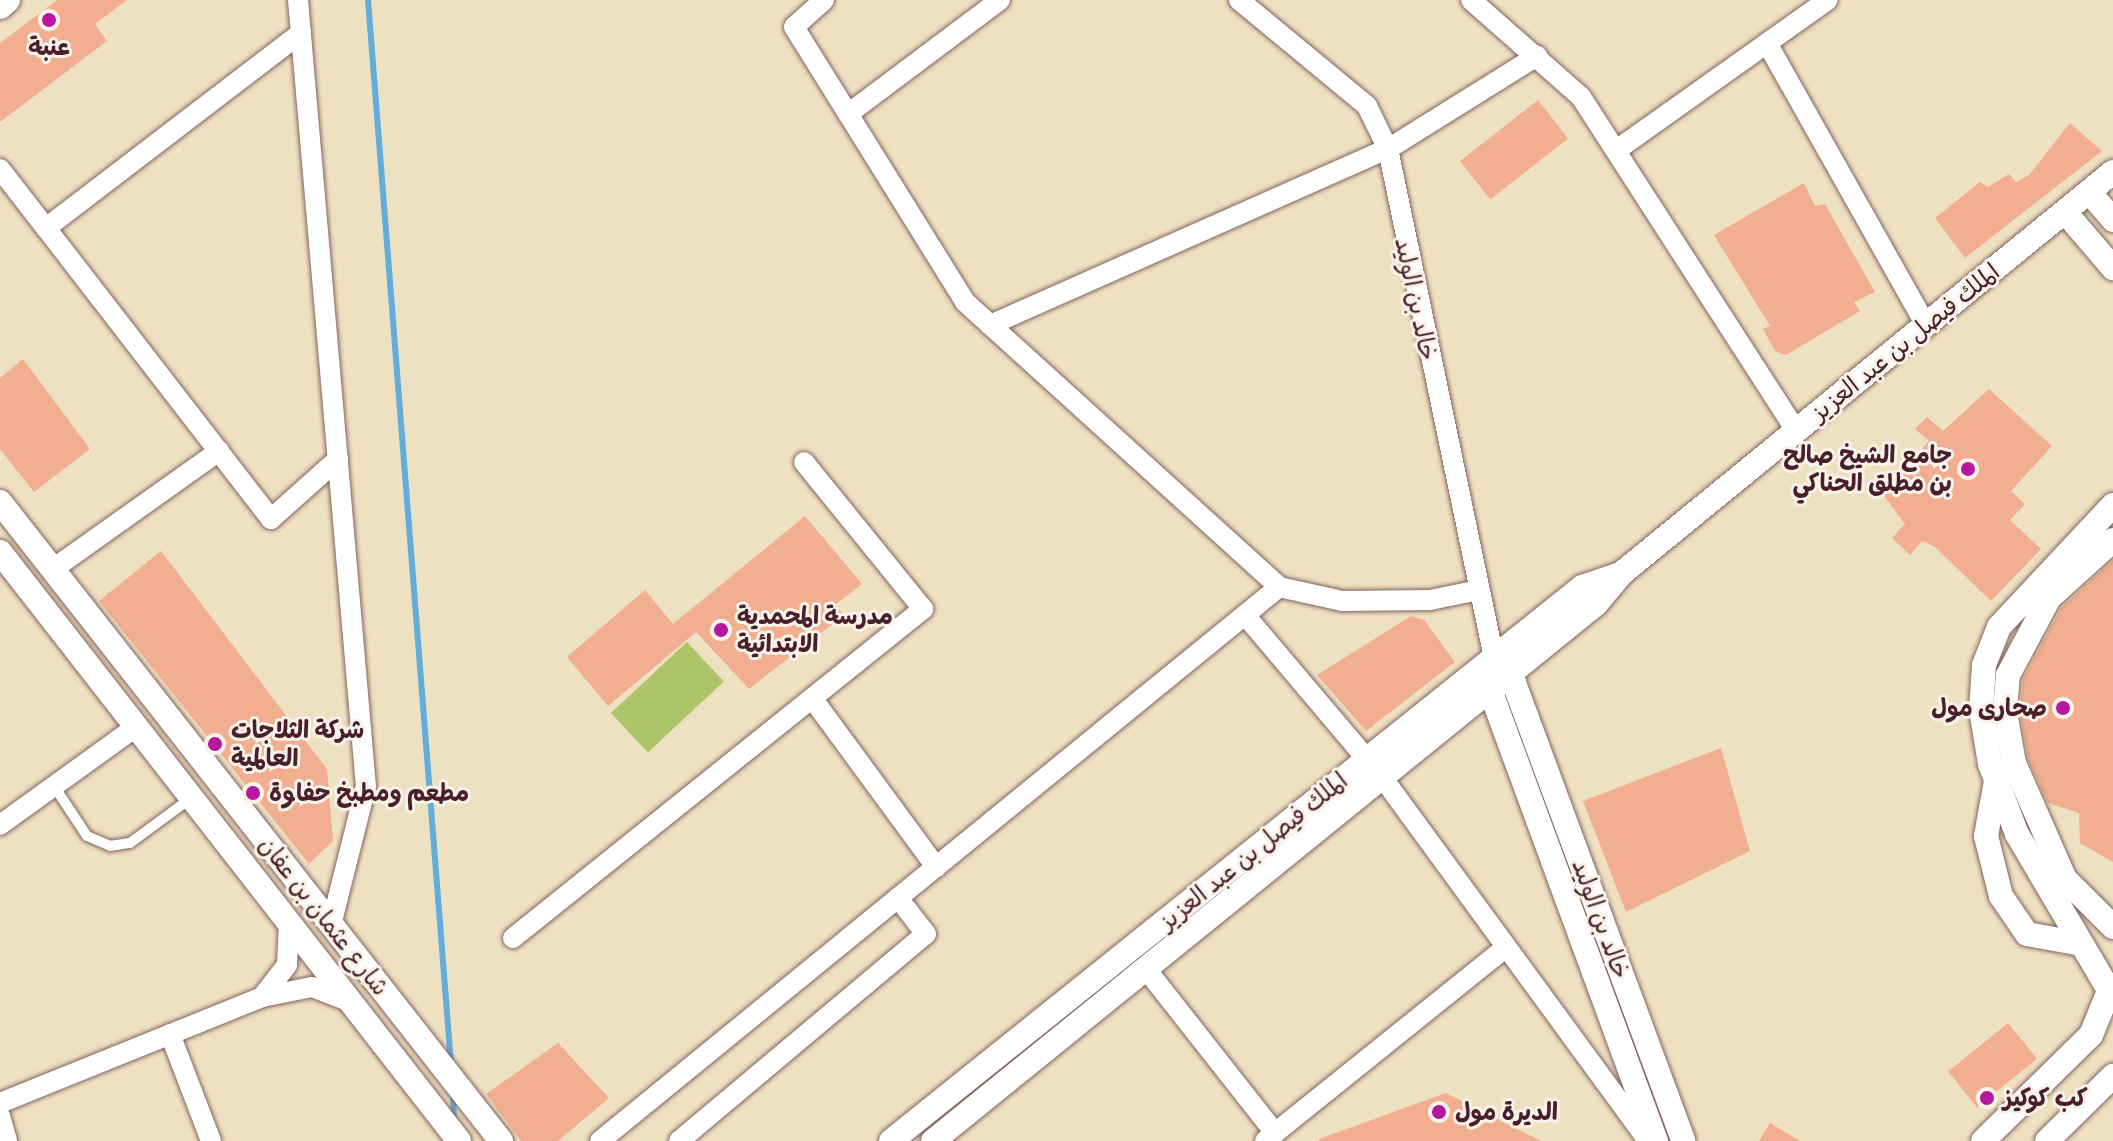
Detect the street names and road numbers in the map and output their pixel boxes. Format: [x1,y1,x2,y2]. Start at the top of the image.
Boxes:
street label: خالد بن الوليد [1389,235,1443,363]
street label: الملك فيصل بن عبد العزيز [1805,257,2005,427]
street label: الملك فيصل بن عبد العزيز [1153,766,1353,936]
street label: شارع عثمان بن عفان [253,831,395,1001]
street label: خالد بن الوليد [1566,855,1636,983]

